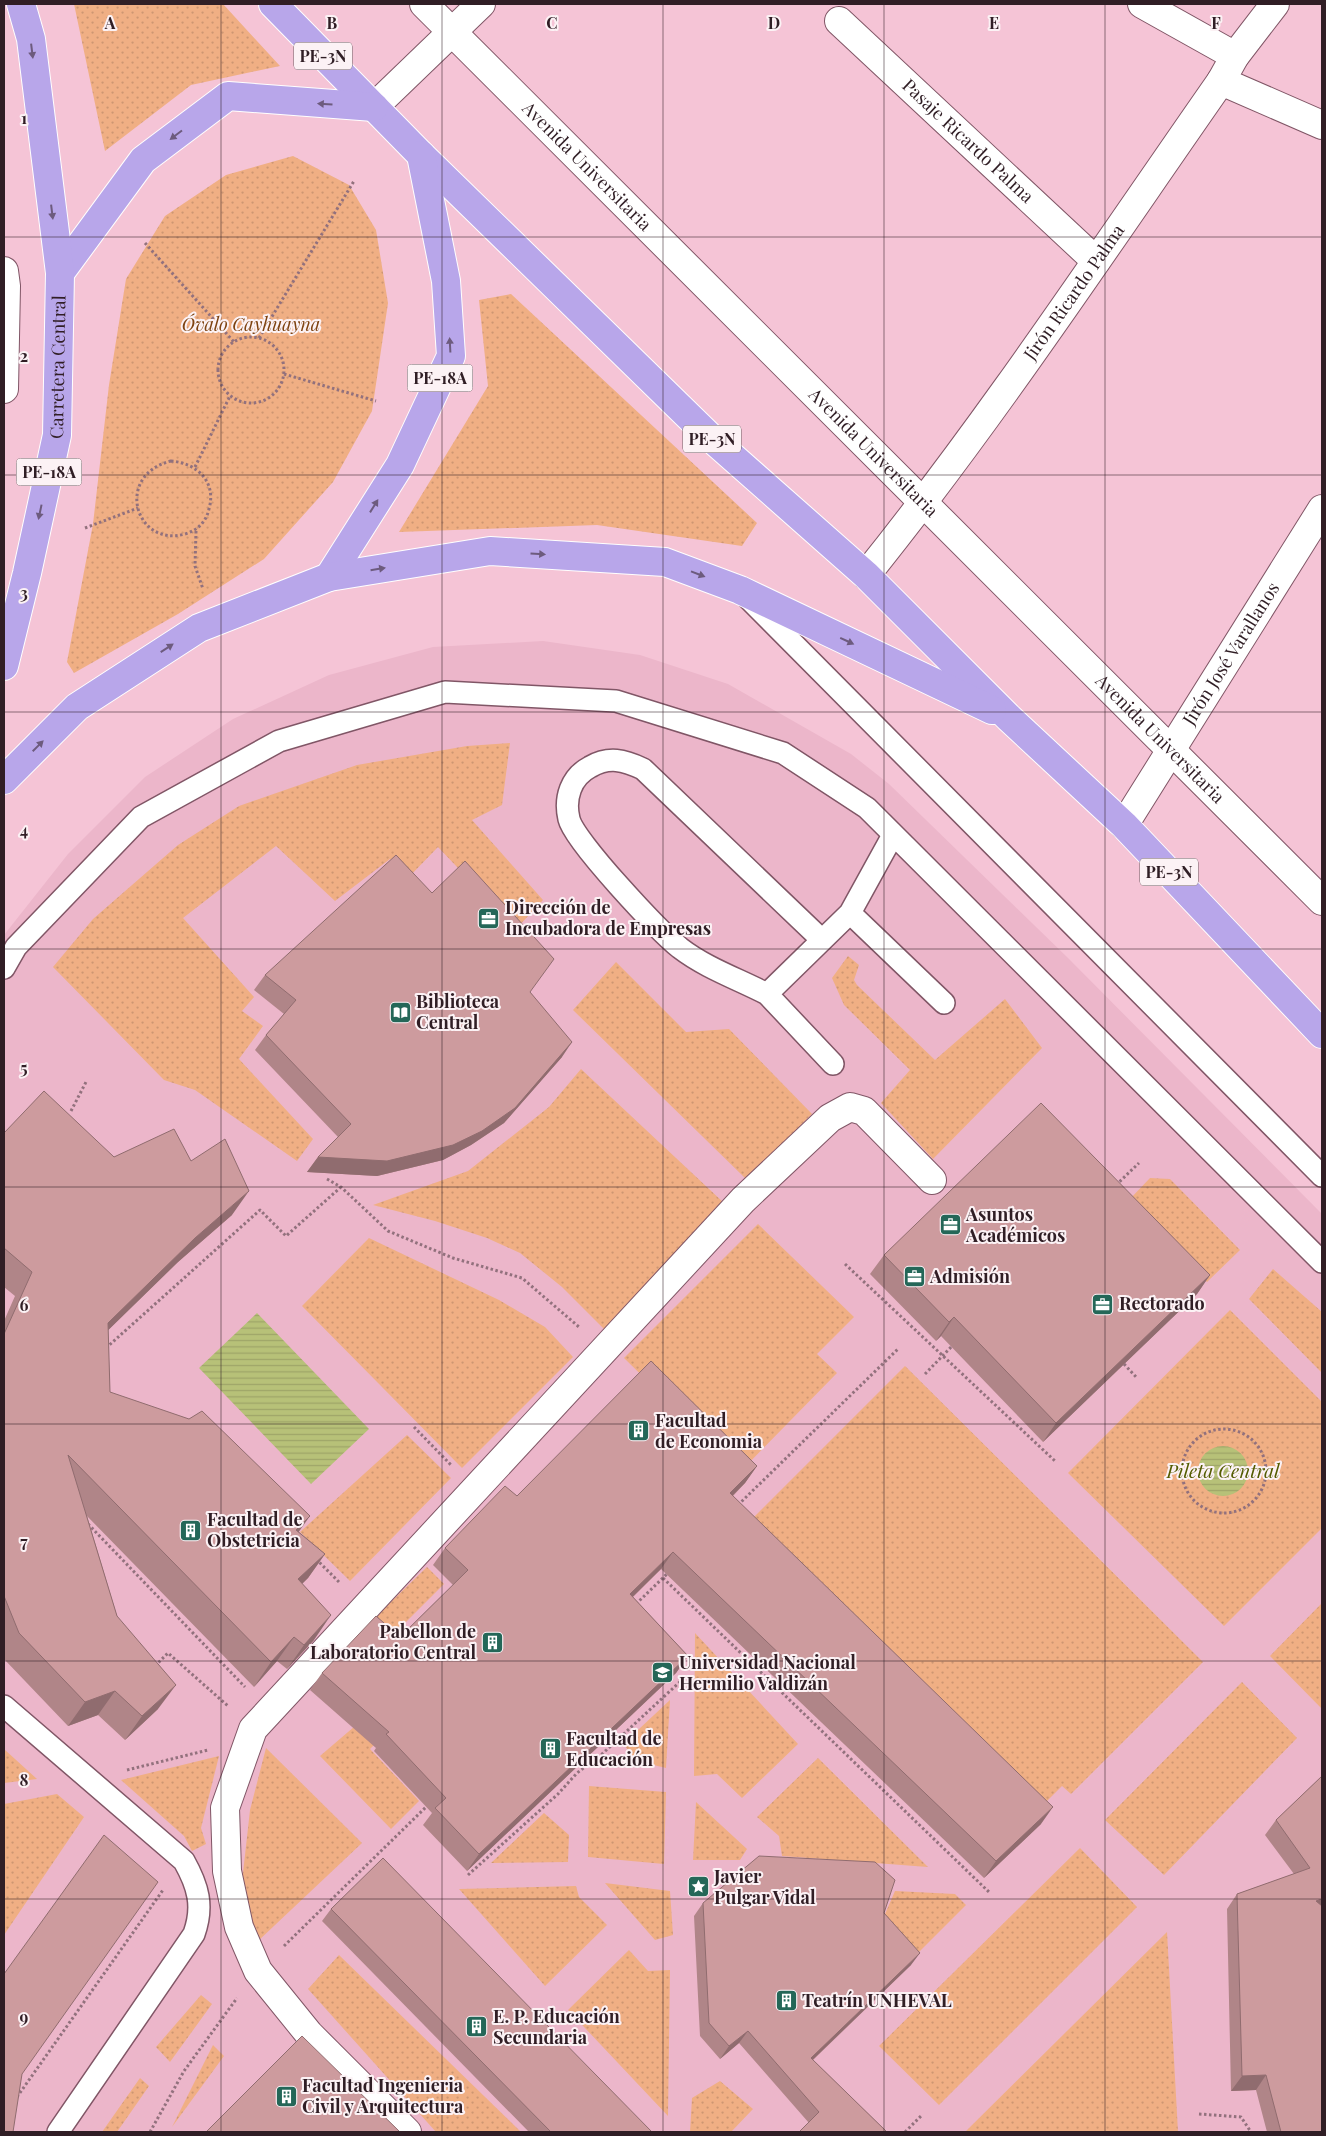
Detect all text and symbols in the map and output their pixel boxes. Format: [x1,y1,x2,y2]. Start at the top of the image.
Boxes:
text: A [104,12,116,33]
text: B [327,12,338,33]
text: C [546,12,558,33]
text: D [768,12,780,33]
text: E [989,12,999,33]
text: F [1211,12,1221,33]
road number: PE-3N [294,42,352,70]
one-way arrow [28,43,36,59]
street label: Pasaje Ricardo Palma [897,73,1039,208]
street label: Avenida Universitaria [517,95,657,236]
one-way arrow [317,99,333,107]
text: 1 [21,107,27,128]
one-way arrow [170,129,183,140]
one-way arrow [48,205,56,221]
street label: Jirón Ricardo Palma [1017,219,1129,366]
street label: Carretera Central [44,295,71,439]
park label: Óvalo Cayhuayna [182,312,320,336]
one-way arrow [445,336,453,352]
text: 2 [20,345,28,366]
road number: PE-18A [408,364,472,392]
street label: Avenida Universitaria [803,382,944,522]
road number: PE-3N [683,426,741,452]
road number: PE-18A [17,458,82,486]
one-way arrow [370,500,379,513]
one-way arrow [36,505,44,521]
one-way arrow [531,550,547,558]
one-way arrow [370,565,386,573]
one-way arrow [691,571,706,578]
street label: Jirón José Varallanos [1176,577,1284,730]
text: 3 [20,582,28,603]
one-way arrow [840,637,854,645]
one-way arrow [161,644,174,653]
street label: Avenida Universitaria [1090,668,1230,808]
one-way arrow [32,740,44,752]
text: 4 [20,819,28,840]
road number: PE-3N [1140,859,1198,886]
place label: Dirección de Incubadora de Empresas [505,895,711,940]
office icon: Dirección de Incubadora de Empresas [477,906,501,930]
place label: Biblioteca Central [416,989,500,1034]
library icon: Biblioteca Central [388,1000,412,1024]
text: 5 [20,1057,28,1078]
place label: Asuntos Académicos [965,1202,1065,1247]
office icon: Asuntos Académicos [938,1213,962,1237]
place label: Admisión [929,1264,1010,1288]
office icon: Admisión [902,1265,926,1289]
place label: Rectorado [1119,1291,1205,1315]
office icon: Rectorado [1091,1292,1115,1316]
text: 6 [20,1294,29,1315]
place label: Facultad de Economia [655,1408,763,1453]
building icon: Facultad de Economia [627,1419,651,1443]
water label: Pileta Central [1165,1457,1280,1483]
place label: Facultad de Obstetricia [207,1507,303,1552]
building icon: Facultad de Obstetricia [179,1518,203,1542]
text: 7 [20,1531,28,1552]
place label: Pabellon de Laboratorio Central [310,1619,476,1664]
building icon: Pabellon de Laboratorio Central [480,1630,504,1654]
place label: Universidad Nacional Hermilio Valdizán [679,1650,856,1695]
school or university icon: Universidad Nacional Hermilio Valdizán [651,1661,675,1685]
place label: Facultad de Educación [566,1726,662,1771]
building icon: Facultad de Educación [538,1737,562,1761]
text: 8 [20,1769,29,1790]
place label: Javier Pulgar Vidal [713,1864,816,1909]
place icon: Javier Pulgar Vidal [686,1875,710,1899]
place label: Teatrín UNHEVAL [802,1988,952,2012]
building icon: Teatrín UNHEVAL [774,1989,798,2013]
place label: E. P. Educación Secundaria [493,2004,620,2049]
text: 9 [20,2006,29,2027]
building icon: E. P. Educación Secundaria [465,2015,489,2039]
place label: Facultad Ingenieria Civil y Arquitectura [302,2073,464,2118]
building icon: Facultad Ingenieria Civil y Arquitectura [274,2084,298,2108]

